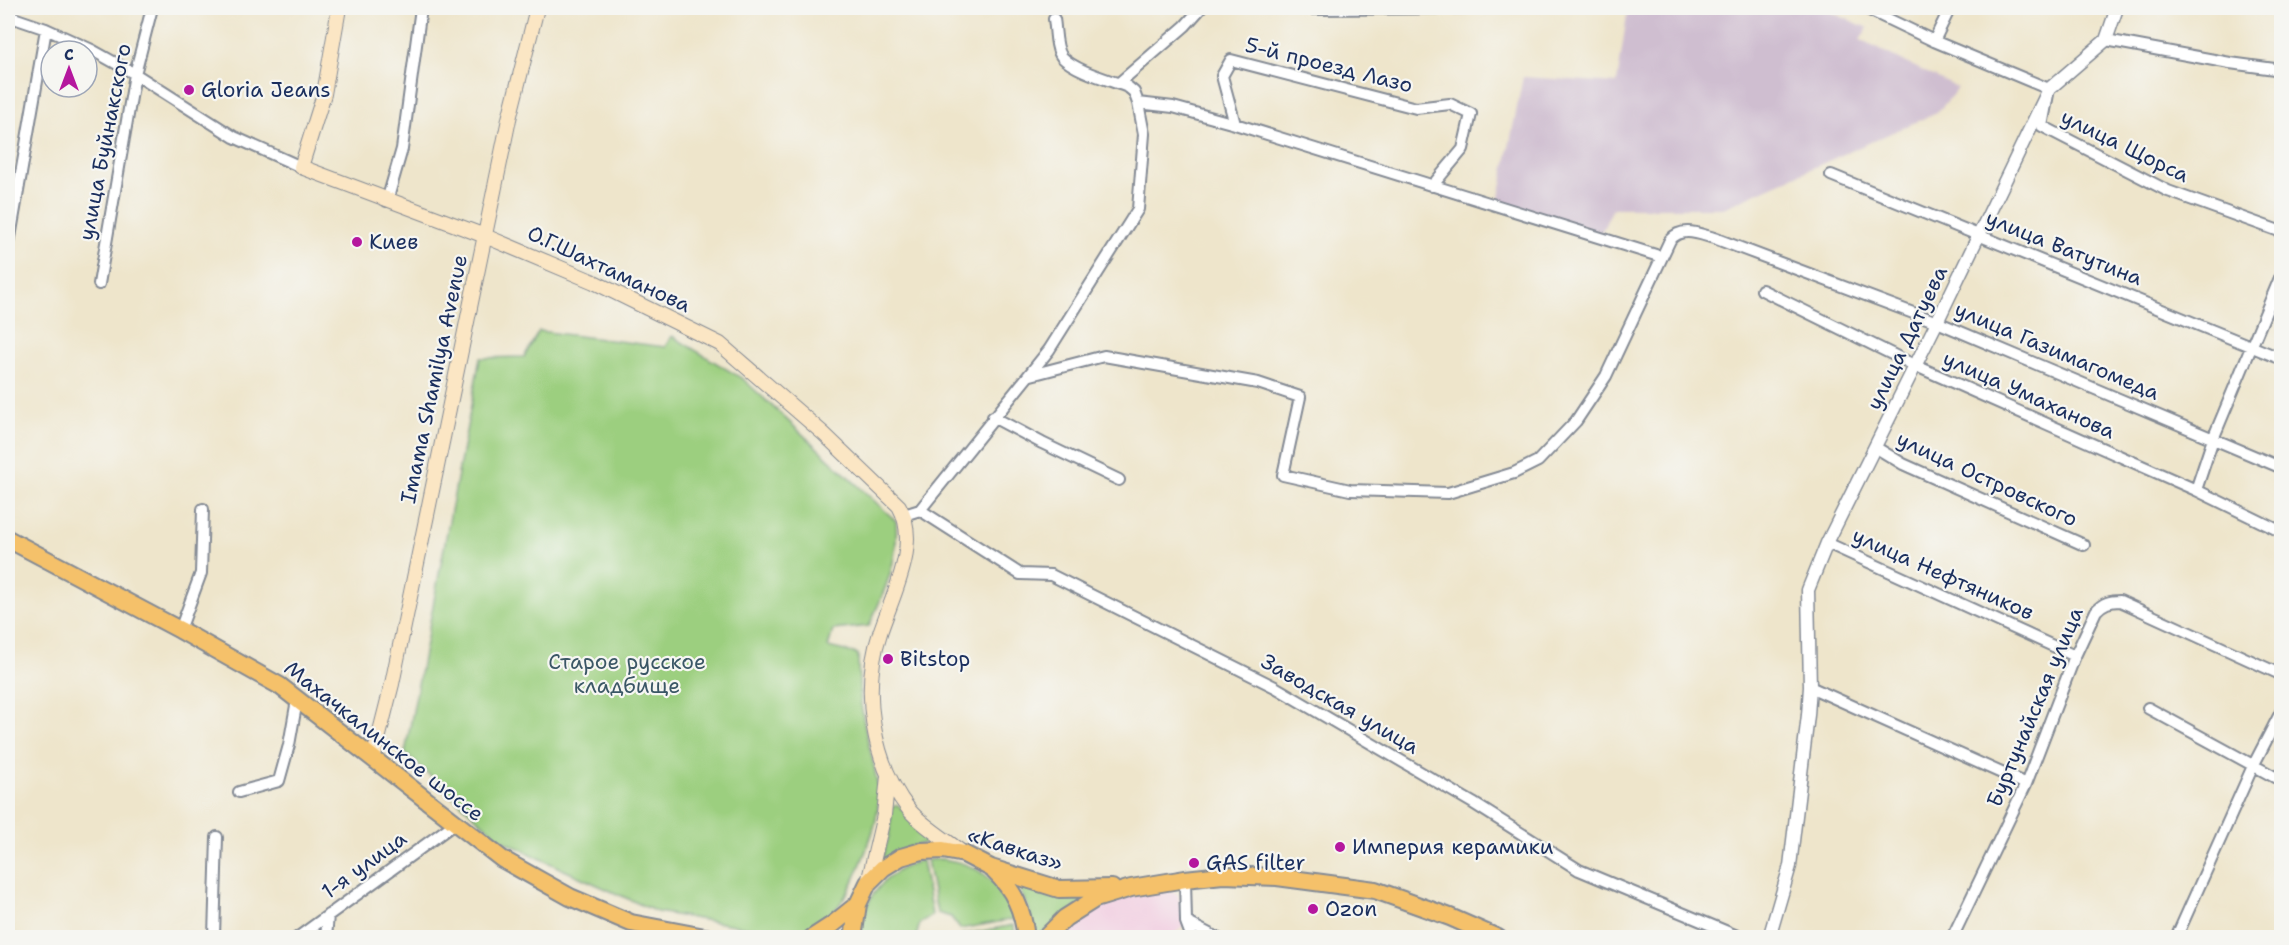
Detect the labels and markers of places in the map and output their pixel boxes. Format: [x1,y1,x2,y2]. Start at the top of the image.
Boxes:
place label: Gloria Jeans [201,76,331,104]
marker: Gloria Jeans [182,83,196,97]
place label: Киев [369,228,418,256]
marker: Киев [350,235,364,249]
place label: Bitstop [900,645,970,673]
marker: Bitstop [881,652,895,666]
place label: Империя керамики [1352,833,1554,861]
marker: Империя керамики [1333,840,1347,854]
place label: GAS filter [1206,849,1306,877]
marker: GAS filter [1187,856,1201,870]
place label: Ozon [1325,895,1377,923]
marker: Ozon [1306,902,1320,916]

